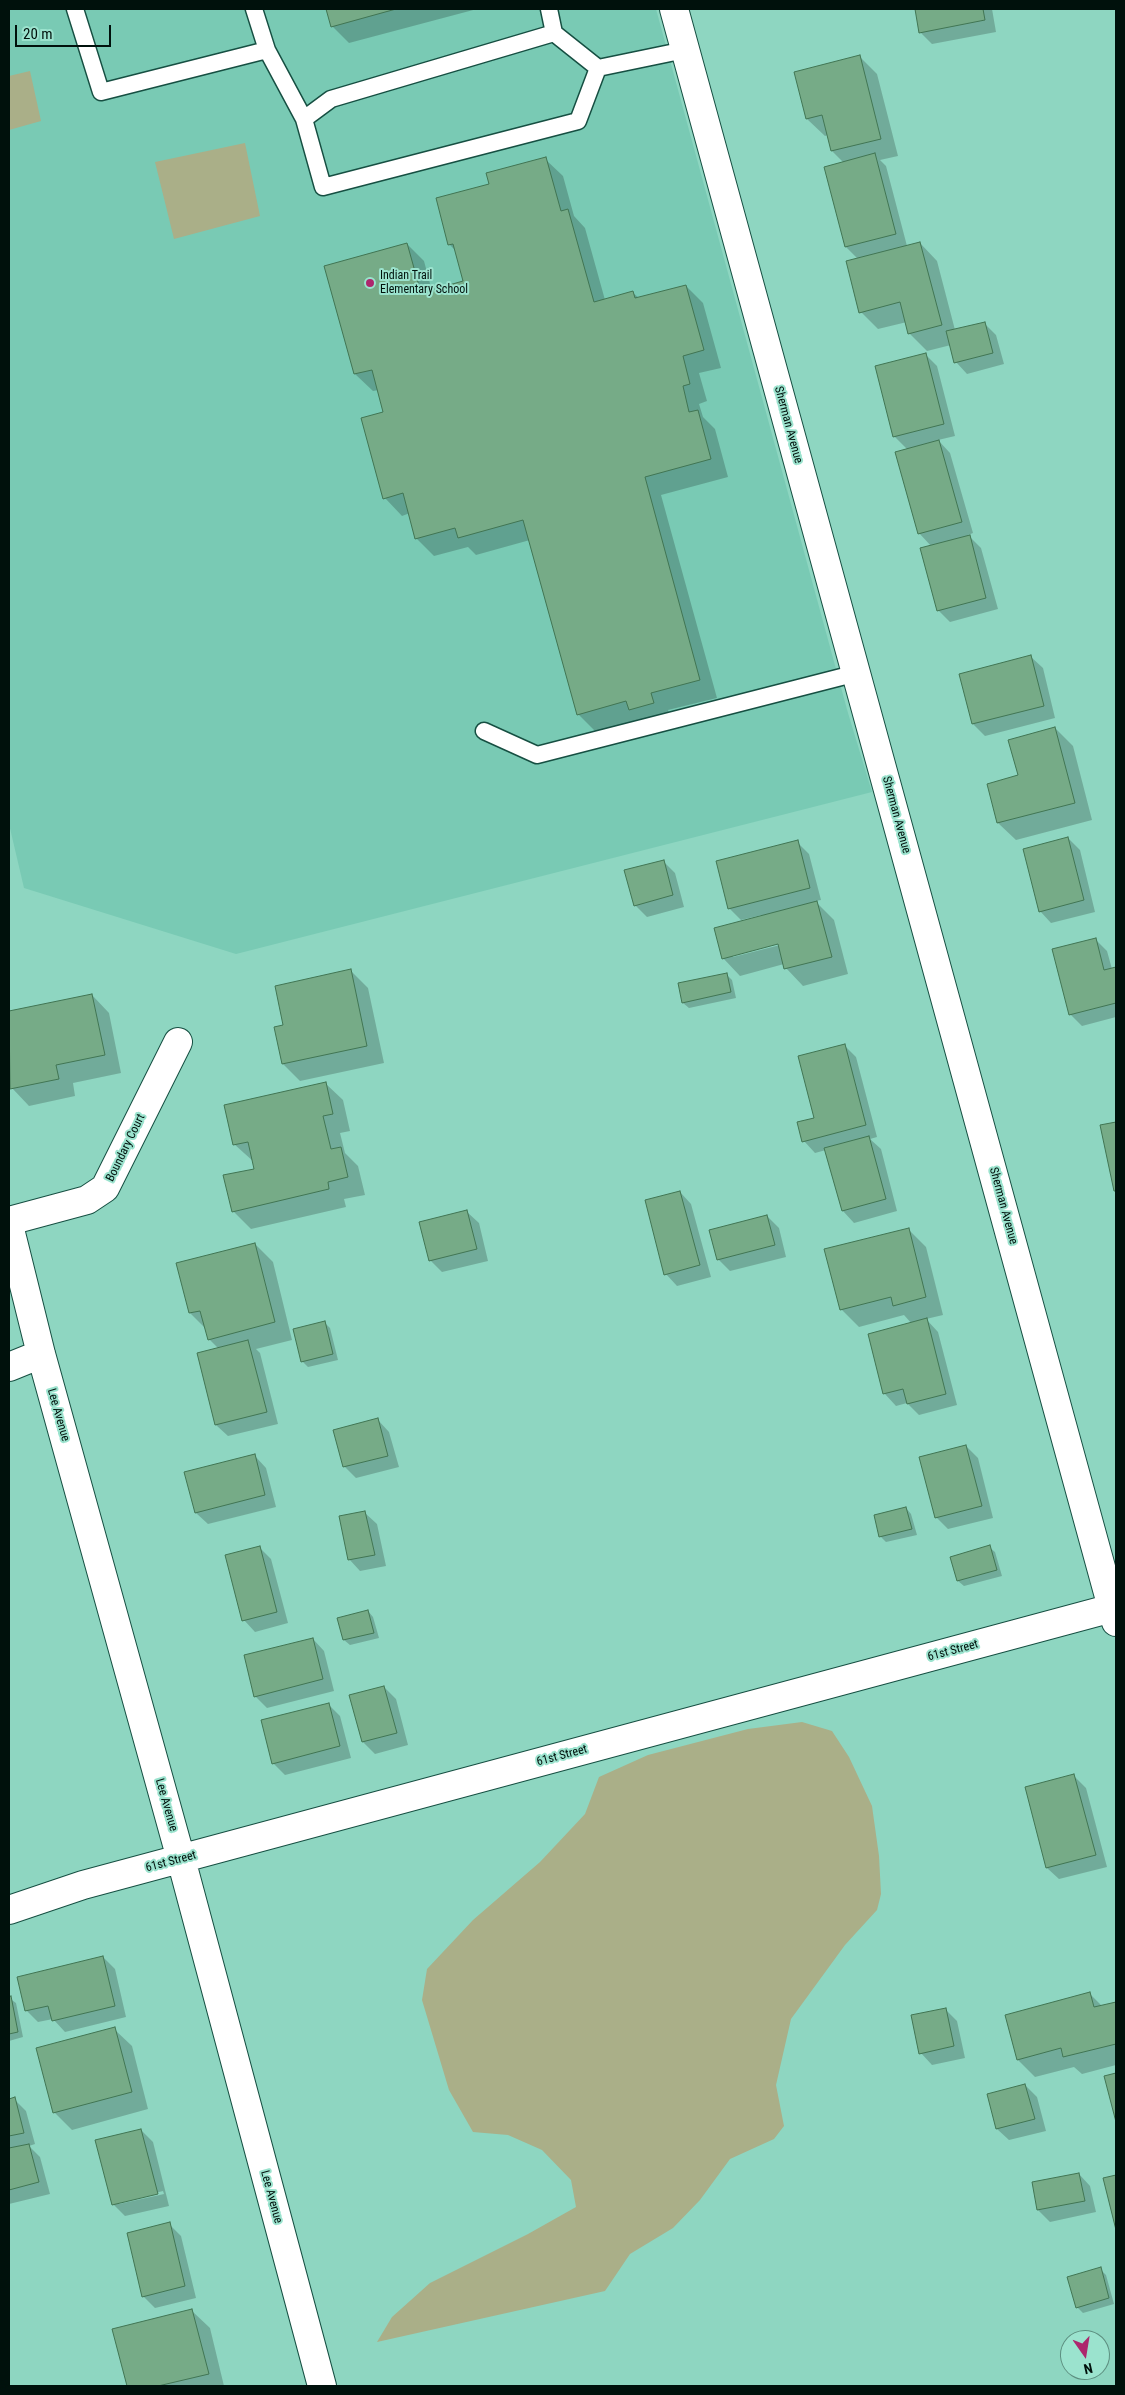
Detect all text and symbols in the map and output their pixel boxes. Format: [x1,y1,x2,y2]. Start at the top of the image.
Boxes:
scale bar [18,15,114,47]
text: 20 m [23,25,53,43]
place label: Indian Trail Elementary School [380,269,468,297]
marker: Indian Trail Elementary School [364,277,376,289]
street label: Sherman Avenue [771,385,805,465]
street label: Sherman Avenue [879,775,913,855]
street label: Boundary Court [103,1112,149,1184]
street label: Sherman Avenue [986,1166,1020,1246]
street label: Lee Avenue [44,1387,72,1443]
street label: 61st Street [926,1637,980,1665]
street label: 61st Street [535,1742,589,1770]
street label: Lee Avenue [152,1777,180,1833]
street label: 61st Street [144,1848,198,1876]
street label: Lee Avenue [257,2169,285,2225]
north arrow [1060,2330,1110,2380]
text: N [1082,2360,1094,2377]

